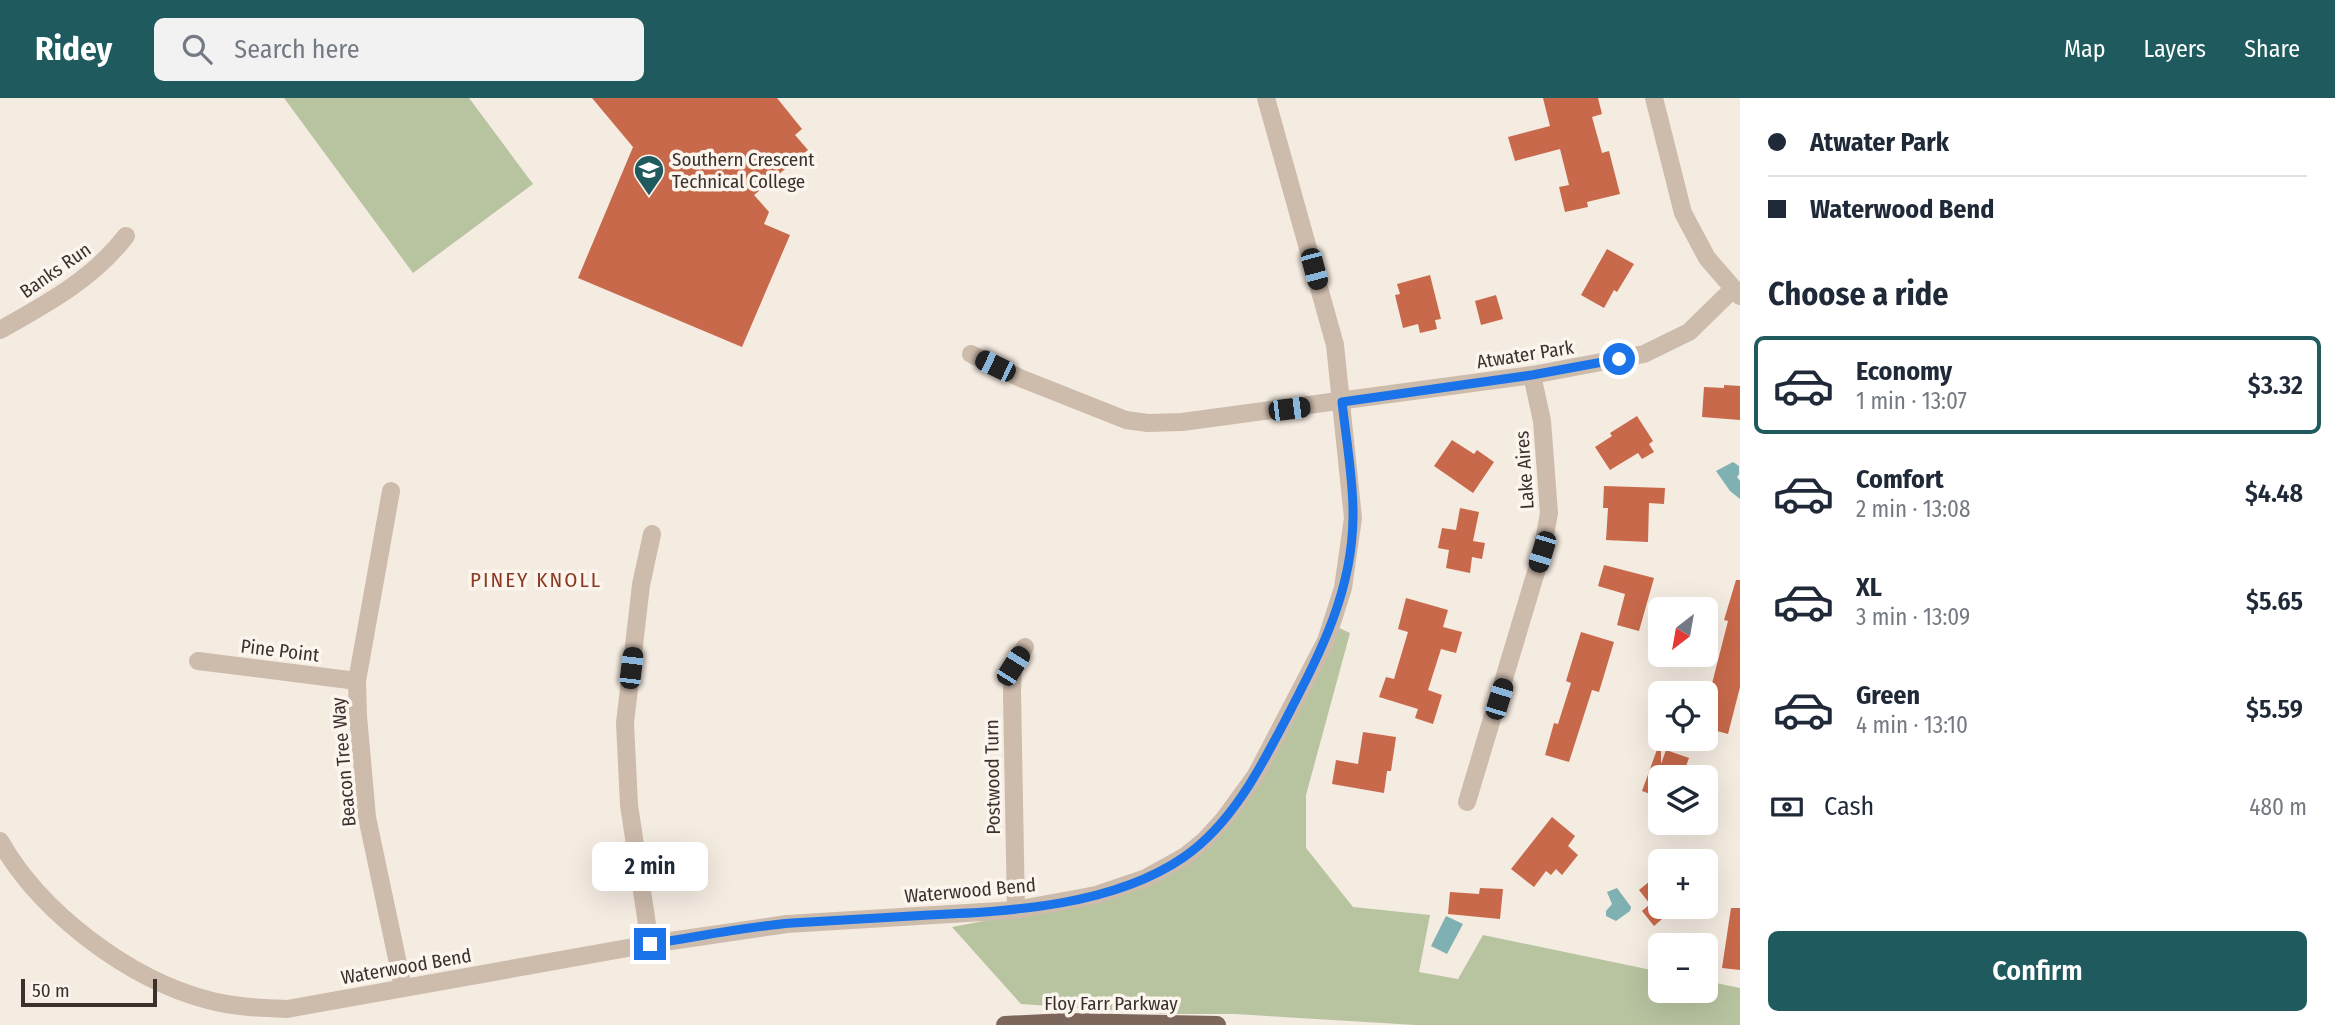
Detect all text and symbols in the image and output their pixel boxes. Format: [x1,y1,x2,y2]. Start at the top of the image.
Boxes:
search box [154,18,644,81]
text: Ridey [35,29,112,69]
icon: search [178,30,216,68]
text: Search here [234,34,360,65]
text: Map [2064,35,2106,63]
text: Layers [2144,35,2206,63]
text: Share [2244,35,2300,63]
text: Atwater Park [1810,127,1949,158]
place label: Southern Crescent Technical College [672,148,815,193]
school or university icon: Southern Crescent Technical College [632,153,666,197]
text: Waterwood Bend [1810,194,1994,225]
street label: Banks Run [15,238,95,303]
car [1299,246,1330,292]
text: Choose a ride [1768,275,1949,313]
street label: Atwater Park [1475,335,1575,374]
route start [1603,343,1635,375]
car [972,347,1019,385]
icon: car [1772,354,1835,417]
text: Economy [1856,356,1952,387]
text: $3.32 [2248,370,2303,401]
text: 1 min · 13:07 [1856,387,1967,415]
car [1267,396,1312,422]
street label: Lake Aires [1510,430,1539,510]
icon: car [1772,462,1835,525]
text: Comfort [1856,464,1944,495]
text: $4.48 [2245,478,2303,509]
text: 2 min · 13:08 [1856,495,1971,523]
car [1526,529,1559,575]
district label: PINEY KNOLL [470,567,602,593]
icon: car [1772,570,1835,633]
text: XL [1856,572,1882,603]
text: $5.65 [2246,586,2303,617]
north arrow [1648,597,1718,667]
map controls [1648,597,1718,1003]
text: 3 min · 13:09 [1856,603,1970,631]
street label: Pine Point [239,634,321,667]
car [993,643,1034,689]
car [619,646,644,690]
car [1483,676,1516,722]
icon: car [1772,678,1835,741]
text: Green [1856,680,1920,711]
button: locate [1648,681,1718,751]
text: $5.59 [2246,694,2303,725]
street label: Beacon Tree Way [326,696,361,828]
text: 4 min · 13:10 [1856,711,1968,739]
street label: Postwood Turn [980,719,1005,835]
button: layers [1648,765,1718,835]
icon: cash [1768,788,1806,826]
text: Cash [1824,791,1874,822]
text: 480 m [2249,793,2307,821]
callout: 2 min [592,842,708,892]
button: + [1648,849,1718,919]
text: 2 min [624,852,676,880]
street label: Waterwood Bend [903,873,1037,908]
route end [634,928,666,960]
button: Confirm [1768,931,2307,1011]
button: − [1648,933,1718,1003]
street label: Waterwood Bend [339,944,473,989]
scale bar [21,976,158,1008]
text: 50 m [32,979,70,1002]
street label: Floy Farr Parkway [1044,992,1178,1015]

